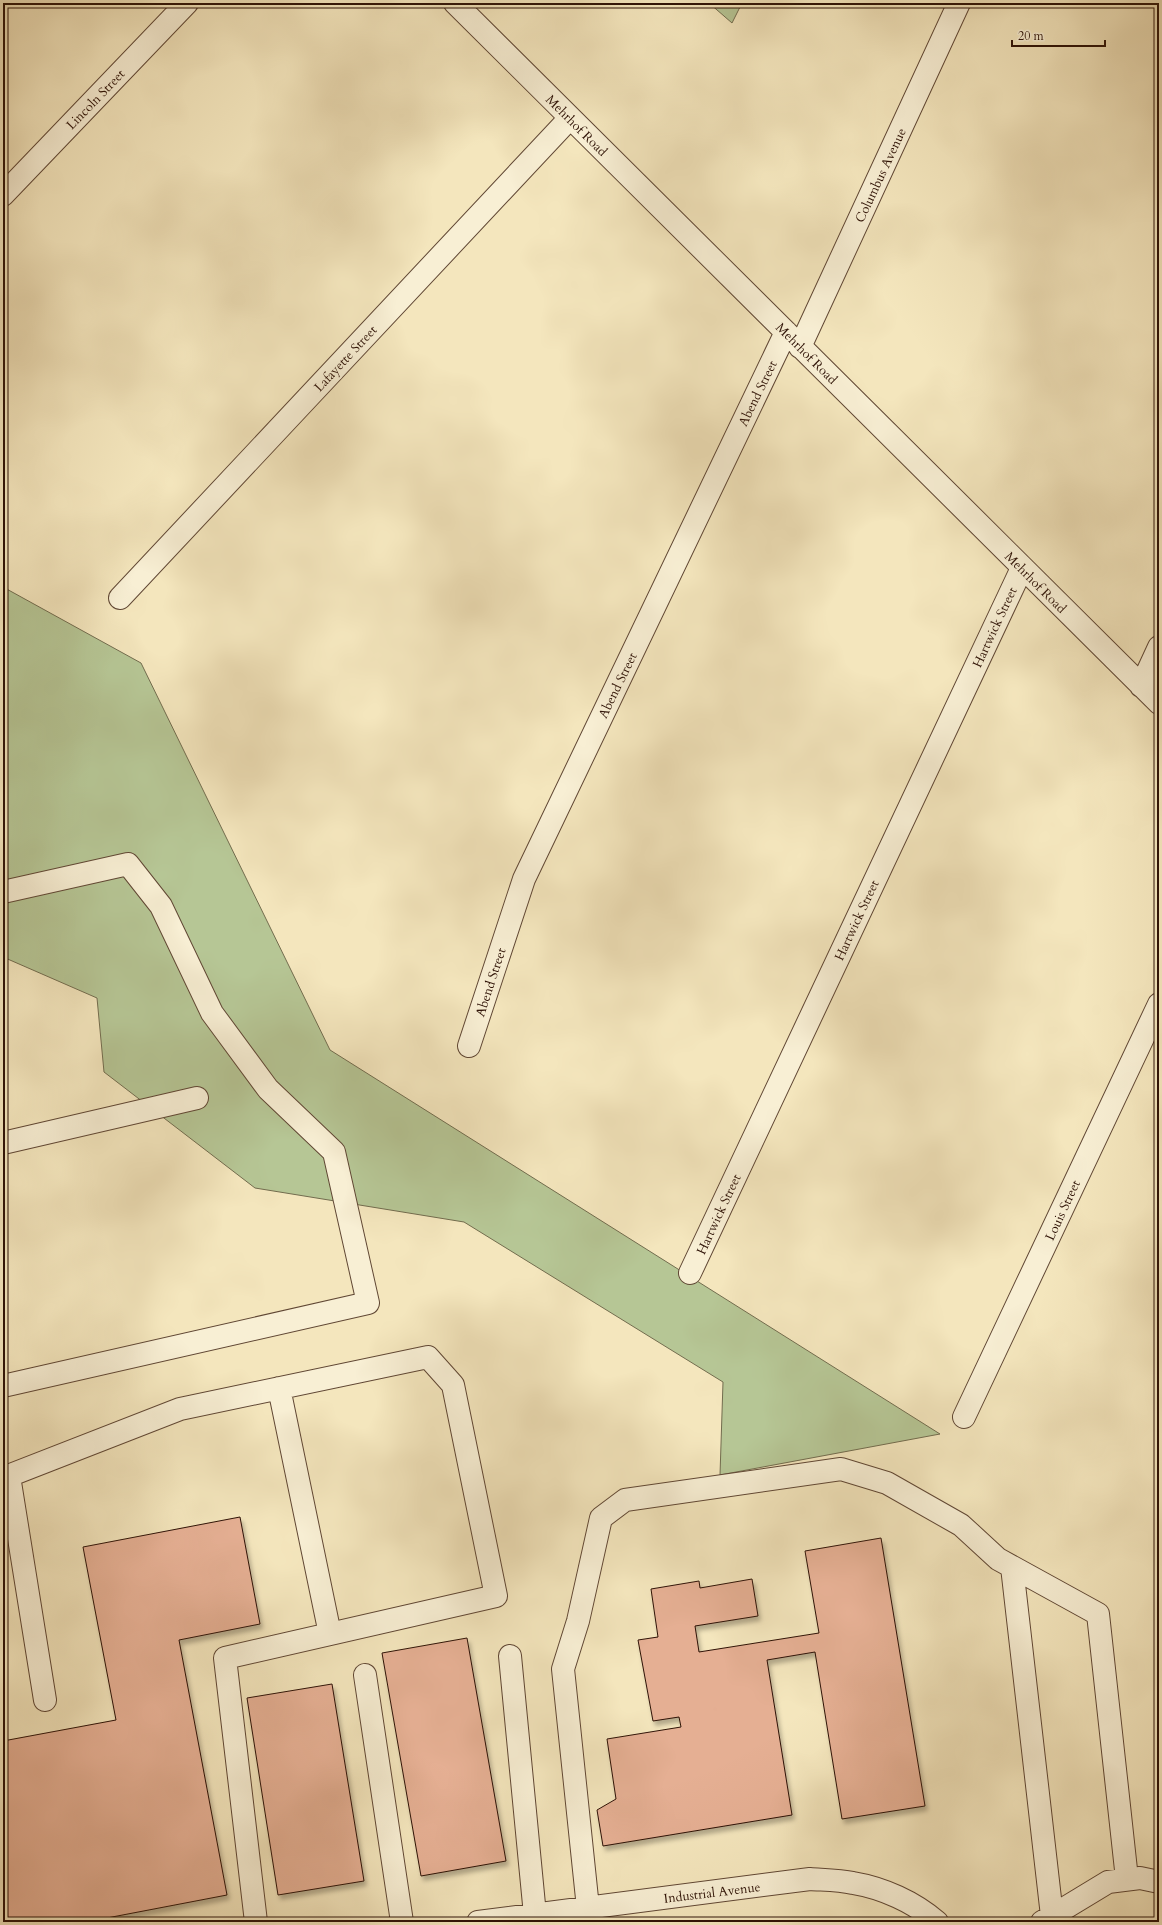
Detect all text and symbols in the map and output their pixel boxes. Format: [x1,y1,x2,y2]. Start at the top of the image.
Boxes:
scale bar [1012,22,1105,48]
text: 20 m [1018,28,1045,44]
street label: Lincoln Street [62,66,129,134]
street label: Mehrhof Road [542,91,611,160]
street label: Columbus Avenue [851,125,911,226]
street label: Mehrhof Road [772,319,841,388]
street label: Lafayette Street [310,322,381,396]
street label: Abend Street [734,357,782,429]
street label: Mehrhof Road [1001,548,1070,617]
street label: Hartwick Street [968,584,1021,671]
street label: Abend Street [594,649,642,721]
street label: Hartwick Street [830,877,883,964]
street label: Abend Street [471,946,511,1019]
street label: Hartwick Street [692,1171,745,1258]
street label: Louis Street [1041,1177,1085,1244]
street label: Industrial Avenue [663,1878,762,1908]

